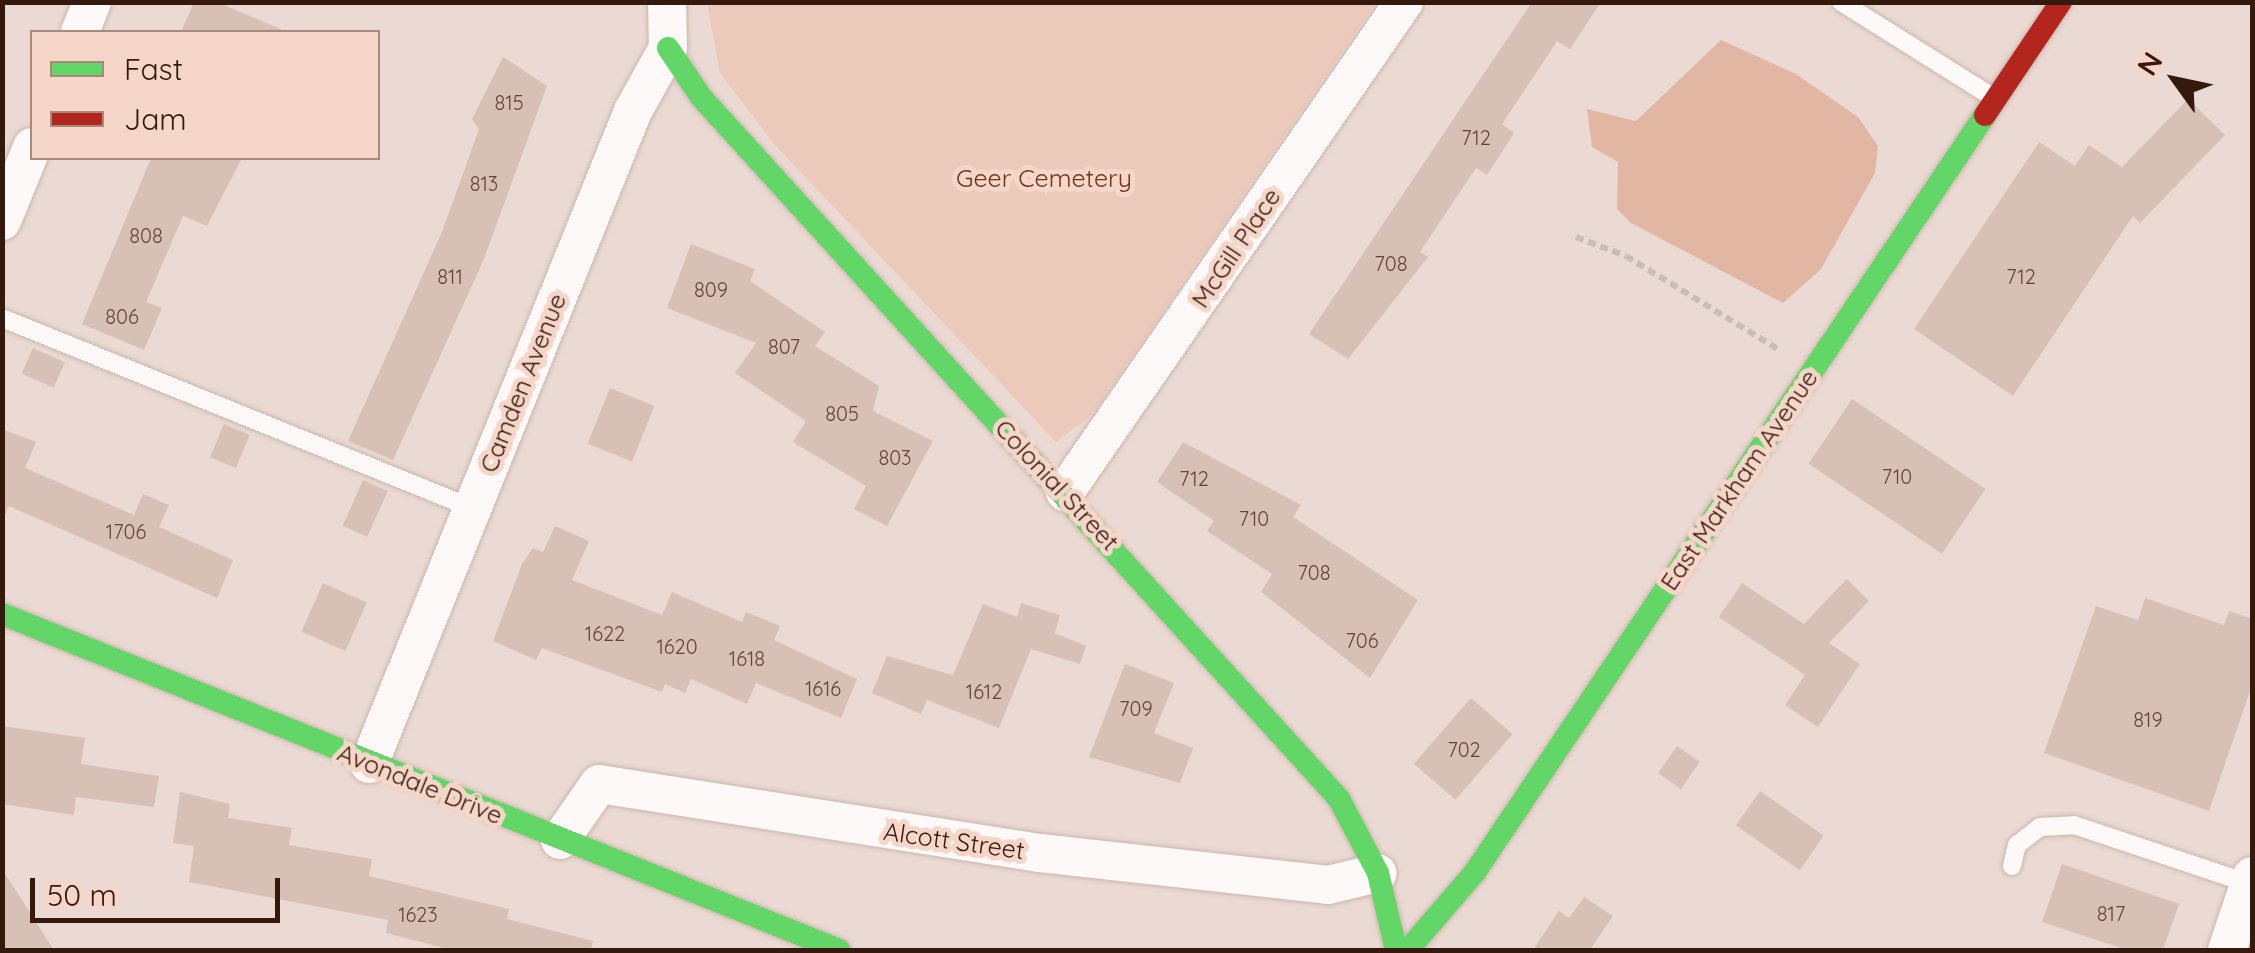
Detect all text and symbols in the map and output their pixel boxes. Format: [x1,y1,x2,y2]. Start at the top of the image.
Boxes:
legend [30,30,380,160]
north arrow [2125,30,2225,130]
text: N [2129,45,2170,82]
text: Fast [124,50,183,88]
house number: 815 [494,90,524,114]
text: Jam [124,100,187,138]
house number: 712 [1461,125,1491,149]
park label: Geer Cemetery [956,163,1132,193]
house number: 813 [470,171,498,195]
street label: McGill Place [1185,183,1287,313]
house number: 808 [129,223,163,247]
house number: 708 [1375,251,1407,275]
house number: 811 [437,264,463,288]
house number: 712 [2006,264,2036,288]
house number: 809 [694,277,728,301]
street label: Camden Avenue [473,289,573,477]
house number: 806 [105,304,139,328]
house number: 807 [768,334,800,358]
street label: East Markham Avenue [1654,364,1824,596]
house number: 805 [825,401,859,425]
street label: Colonial Street [989,413,1125,557]
house number: 803 [878,445,912,469]
house number: 710 [1882,464,1912,488]
house number: 712 [1179,466,1209,490]
house number: 710 [1239,506,1269,530]
house number: 1706 [106,519,146,543]
house number: 708 [1298,560,1330,584]
house number: 1622 [585,621,625,645]
house number: 706 [1346,628,1378,652]
house number: 1620 [656,634,698,658]
house number: 1618 [729,646,765,670]
house number: 1616 [805,676,841,700]
house number: 1612 [966,679,1002,703]
house number: 709 [1119,696,1153,720]
house number: 819 [2133,707,2163,731]
street label: Avondale Drive [333,737,507,831]
house number: 702 [1447,737,1481,761]
street label: Alcott Street [882,816,1026,866]
scale bar [35,858,285,920]
text: 50 m [47,876,117,914]
house number: 817 [2097,901,2125,925]
house number: 1623 [398,902,438,926]

